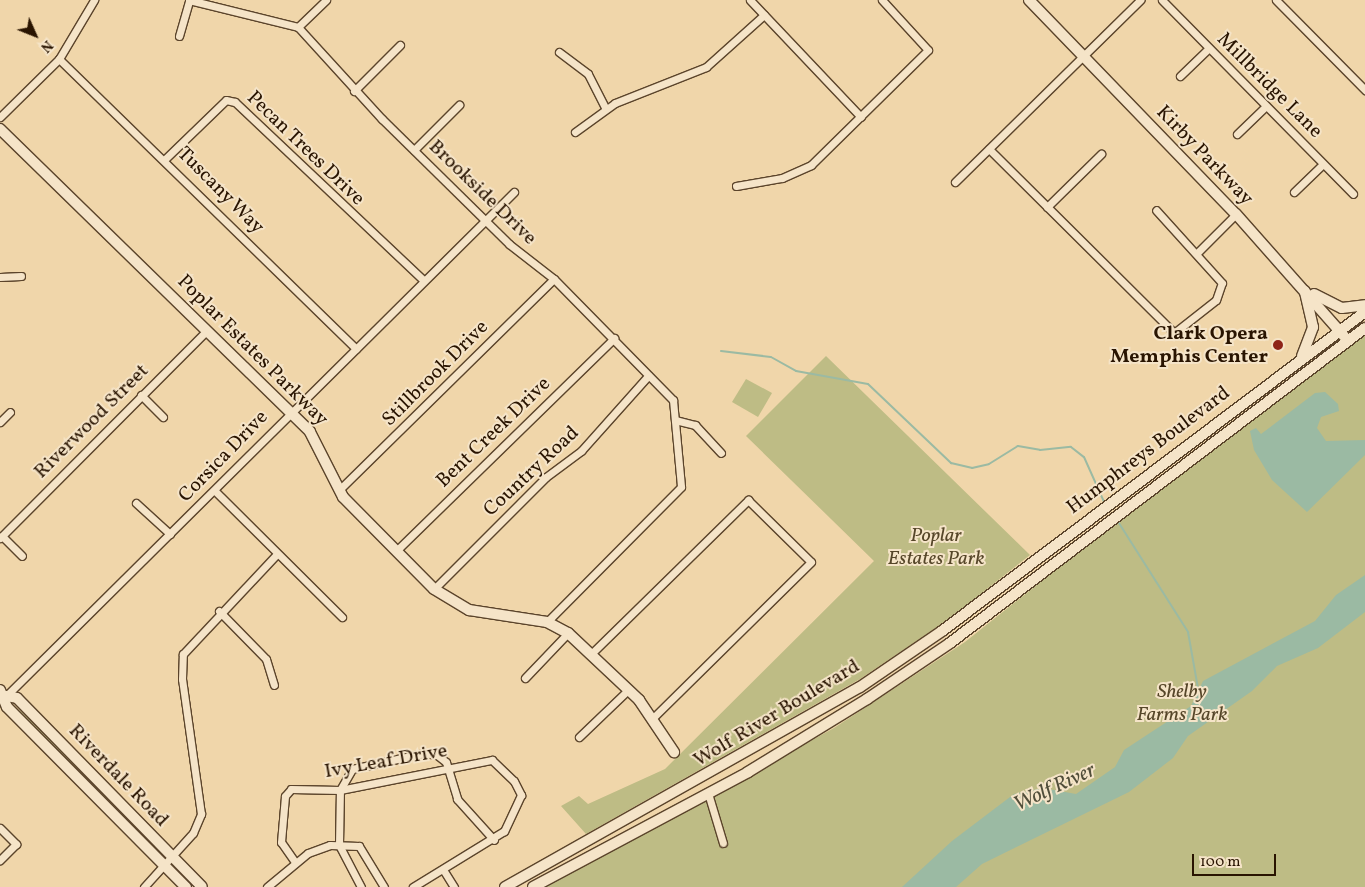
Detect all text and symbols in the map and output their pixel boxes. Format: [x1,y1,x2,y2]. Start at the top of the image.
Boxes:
north arrow [10,10,60,60]
street label: Millbridge Lane [1211,28,1327,144]
text: N [36,36,57,56]
street label: Pecan Trees Drive [241,86,369,212]
street label: Kirby Parkway [1150,101,1258,211]
street label: Brookside Drive [423,135,541,251]
street label: Tuscany Way [171,142,269,240]
street label: Poplar Estates Parkway [171,270,333,432]
street label: Stillbrook Drive [378,316,494,432]
place label: Clark Opera Memphis Center [1110,322,1268,369]
marker: Clark Opera Memphis Center [1272,339,1284,351]
street label: Riverwood Street [30,360,154,484]
street label: Bent Creek Drive [432,373,556,493]
street label: Humphreys Boulevard [1063,382,1235,520]
street label: Corsica Drive [174,406,274,508]
street label: Country Road [479,422,585,522]
park label: Poplar Estates Park [887,525,985,572]
street label: Wolf River Boulevard [690,655,864,773]
park label: Shelby Farms Park [1136,680,1228,727]
street label: Riverdale Road [63,720,173,832]
street label: Ivy Leaf Drive [323,740,449,784]
water label: Wolf River [1010,758,1100,818]
scale bar [1195,844,1279,876]
text: 100 m [1200,852,1240,873]

